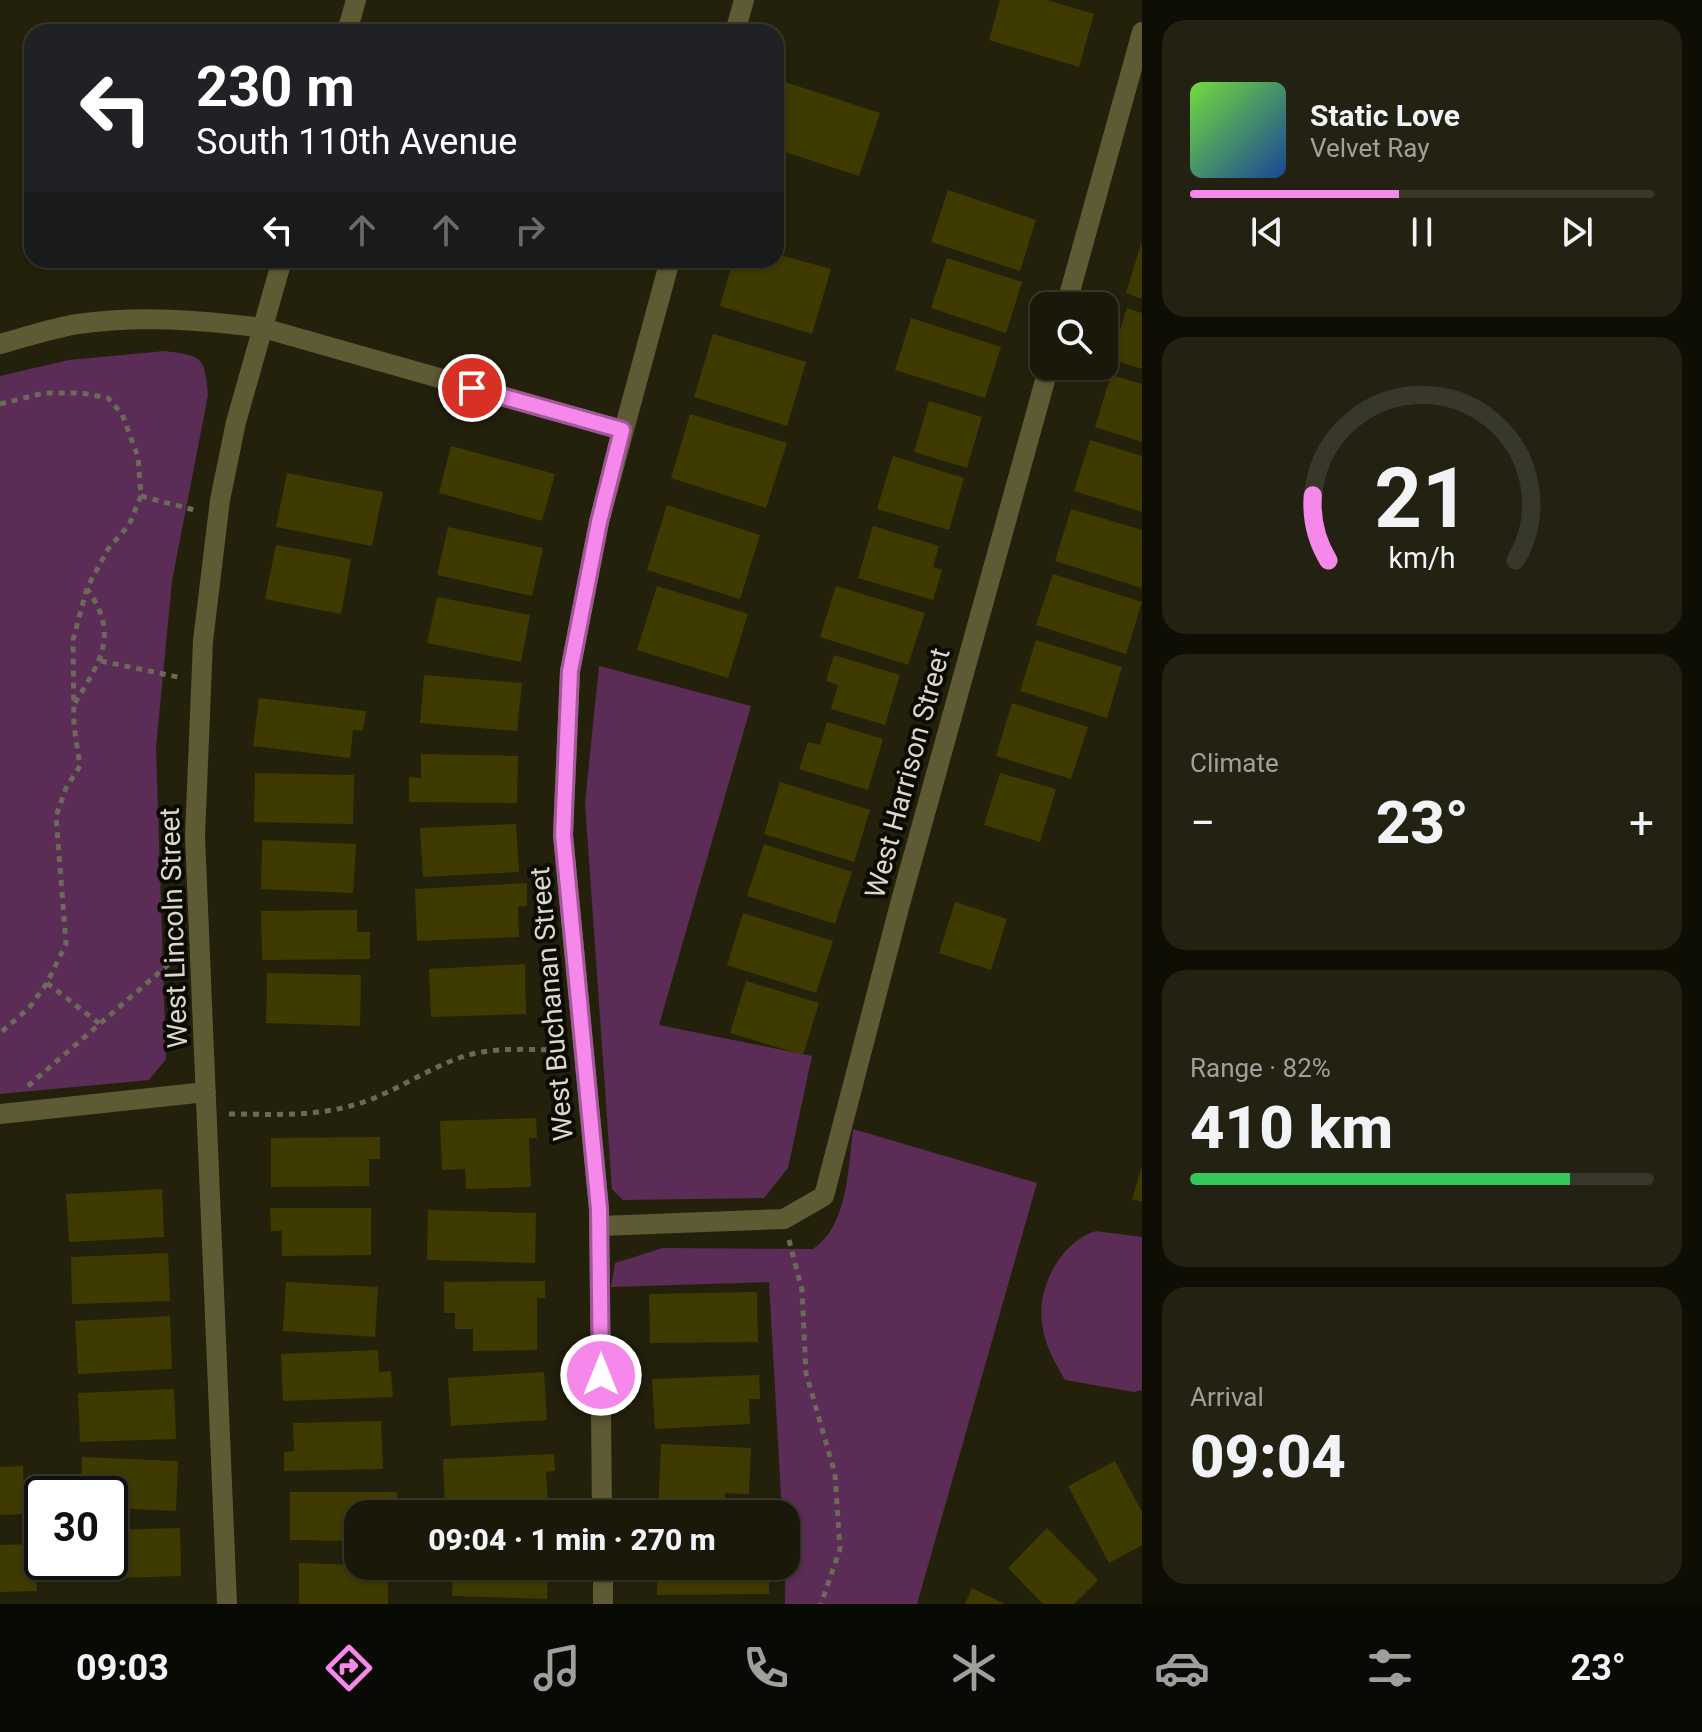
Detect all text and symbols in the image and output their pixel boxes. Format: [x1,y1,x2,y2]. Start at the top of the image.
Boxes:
text: 230 m [196,54,355,120]
icon: left [64,56,168,160]
text: Static Love [1310,98,1460,133]
text: South 110th Avenue [196,121,517,163]
text: Velvet Ray [1310,133,1430,163]
icon: left [256,208,300,252]
icon: ahead [340,208,384,252]
icon: ahead [424,208,468,252]
icon: right [508,208,552,252]
icon: previous [1245,210,1289,254]
icon: pause [1400,210,1444,254]
icon: next [1555,210,1599,254]
map controls [1030,292,1118,380]
button: search [1030,292,1118,380]
pin [438,354,506,422]
icon: arrive [450,366,494,410]
text: 21 [1374,450,1470,547]
text: km/h [1388,541,1456,575]
street label: West Harrison Street [858,644,957,902]
text: Climate [1190,748,1279,778]
text: 23° [1376,787,1469,858]
text: − [1190,797,1215,849]
text: + [1629,797,1654,849]
street label: West Lincoln Street [153,807,194,1049]
street label: West Buchanan Street [523,866,580,1142]
text: Range · 82% [1190,1053,1331,1083]
text: 410 km [1190,1092,1393,1163]
position arrow [559,1333,643,1417]
text: Arrival [1190,1382,1264,1412]
text: 09:04 [1190,1421,1346,1492]
speed limit sign: 30 [24,1476,128,1580]
text: 09:04 · 1 min · 270 m [428,1522,716,1557]
icon: directions [321,1640,377,1696]
icon: music [529,1640,585,1696]
icon: phone [738,1640,794,1696]
icon: climate [946,1640,1002,1696]
icon: car [1154,1640,1210,1696]
icon: filters [1362,1640,1418,1696]
text: 09:03 [76,1647,169,1689]
text: 23° [1571,1647,1626,1689]

